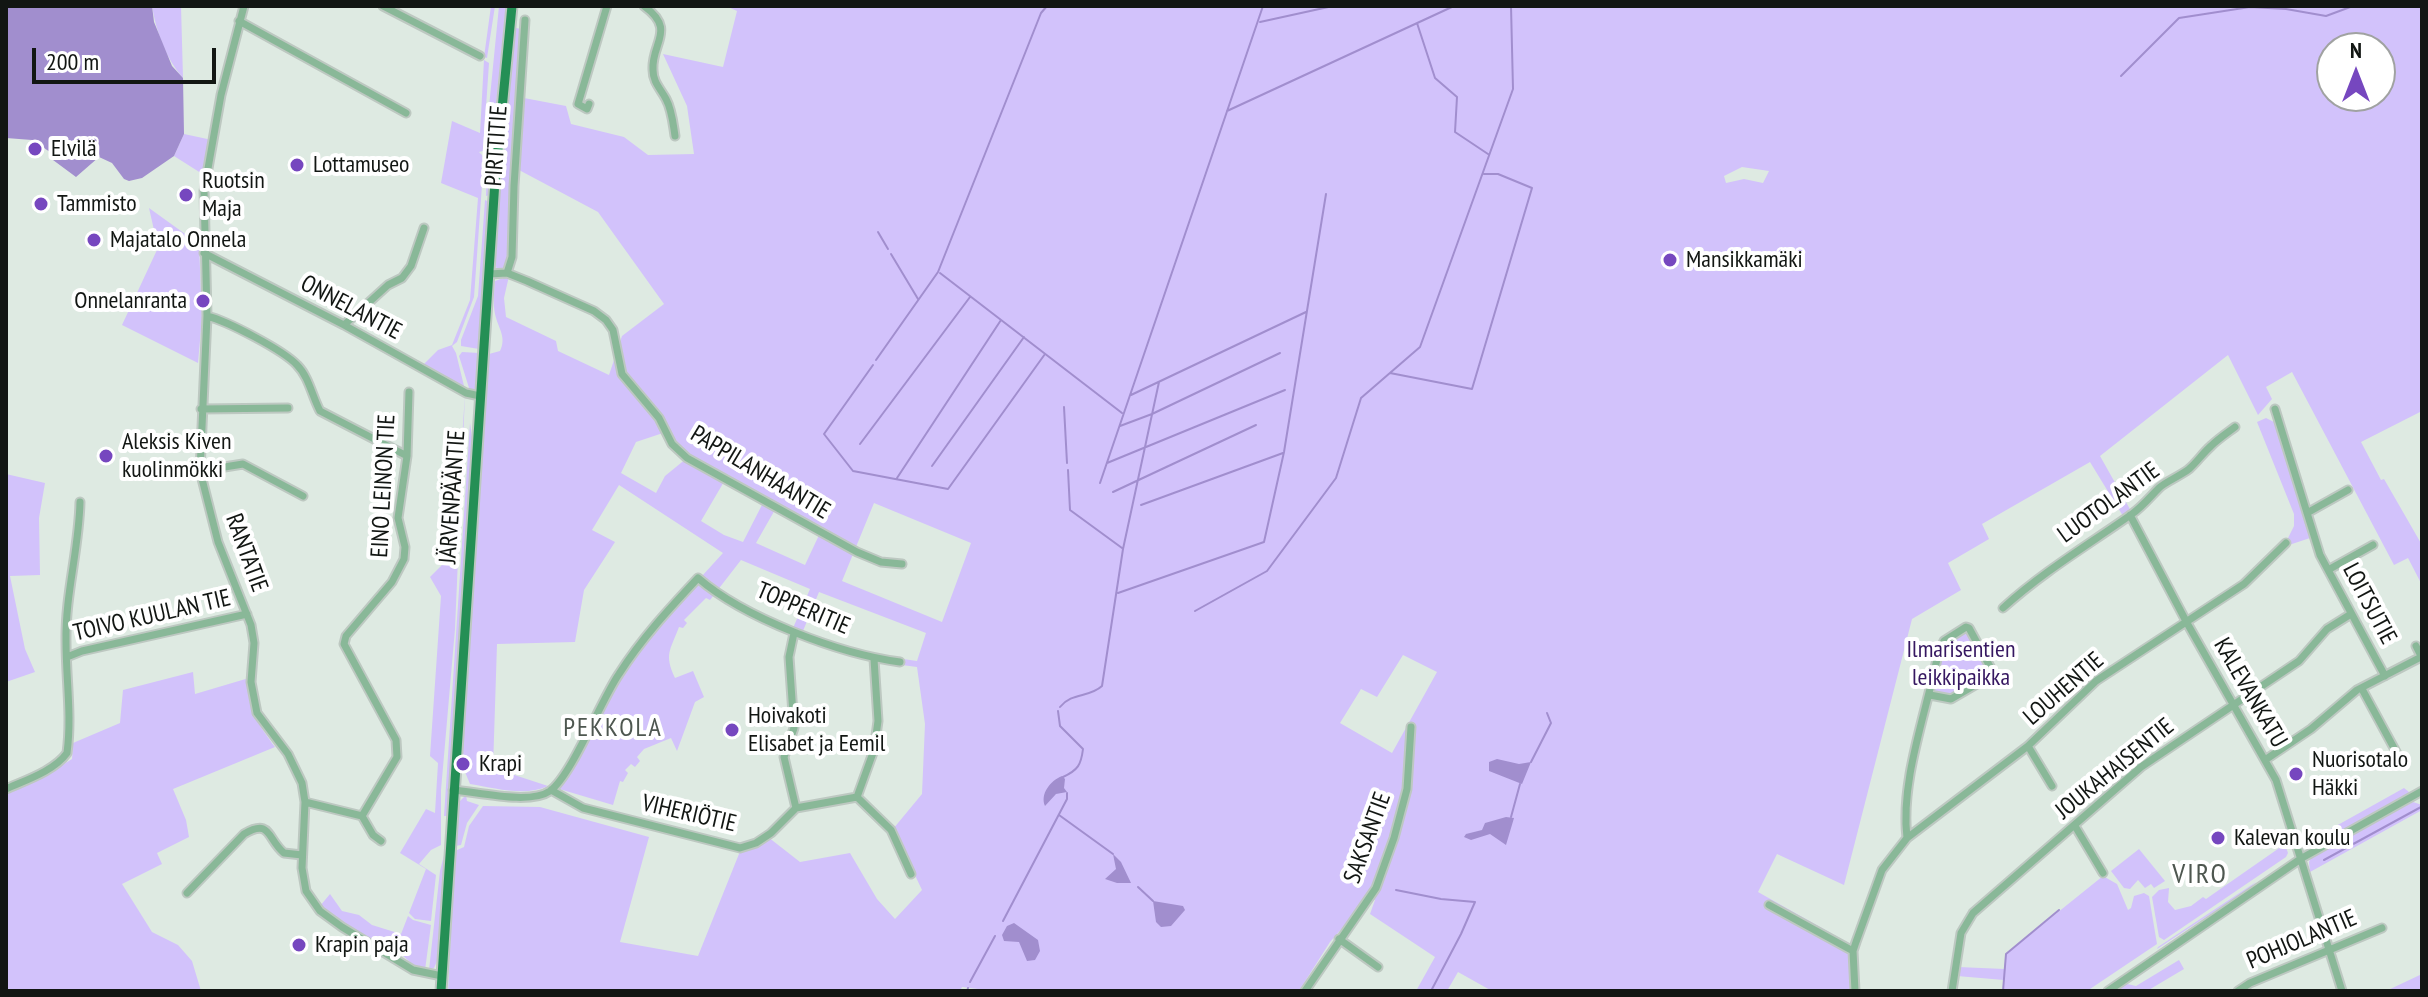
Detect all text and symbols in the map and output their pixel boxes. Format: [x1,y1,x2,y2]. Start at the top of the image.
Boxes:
scale bar [36,32,220,82]
north arrow [2316,32,2396,112]
text: N [2350,36,2362,64]
text: 200 m [46,46,99,77]
street label: PIRTTITIE [480,105,514,187]
place label: Elvilä [51,135,97,163]
marker: Elvilä [26,140,44,158]
place label: Lottamuseo [313,151,409,179]
marker: Lottamuseo [288,156,306,174]
place label: Ruotsin Maja [202,167,265,223]
marker: Ruotsin Maja [177,186,195,204]
place label: Tammisto [57,190,137,218]
marker: Tammisto [32,195,50,213]
place label: Majatalo Onnela [110,226,246,254]
marker: Majatalo Onnela [85,231,103,249]
place label: Mansikkamäki [1686,246,1803,274]
marker: Mansikkamäki [1661,251,1679,269]
street label: ONNELANTIE [296,269,406,347]
place label: Onnelanranta [74,287,187,315]
marker: Onnelanranta [194,292,212,310]
street label: EINO LEINON TIE [366,414,402,558]
street label: PAPPILANHAANTIE [685,420,835,526]
place label: Aleksis Kiven kuolinmökki [122,428,231,484]
street label: JÄRVENPÄÄNTIE [434,429,472,565]
marker: Aleksis Kiven kuolinmökki [97,447,115,465]
street label: LUOTOLANTIE [2052,456,2166,550]
street label: RANTATIE [219,510,273,596]
street label: LOITSUTIE [2336,559,2402,649]
street label: TOPPERITIE [752,576,854,642]
street label: TOIVO KUULAN TIE [71,584,233,648]
street label: KALEVANKATU [2207,633,2293,753]
park label: Ilmarisentien leikkipaikka [1906,636,2016,692]
street label: LOUHENTIE [2018,646,2110,732]
place label: Hoivakoti Elisabet ja Eemil [748,702,885,758]
district label: PEKKOLA [563,713,663,745]
street label: JOUKAHAISENTIE [2050,713,2180,825]
marker: Hoivakoti Elisabet ja Eemil [723,721,741,739]
place label: Nuorisotalo Häkki [2312,746,2408,802]
place label: Krapi [479,750,522,778]
marker: Krapi [454,755,472,773]
marker: Nuorisotalo Häkki [2287,765,2305,783]
street label: VIHERIÖTIE [639,789,739,839]
street label: SAKSANTIE [1338,789,1398,887]
place label: Kalevan koulu [2234,824,2350,852]
marker: Kalevan koulu [2209,829,2227,847]
district label: VIRO [2172,858,2228,892]
street label: POHJOLANTIE [2243,904,2361,976]
place label: Krapin paja [315,931,409,959]
marker: Krapin paja [290,936,308,954]

